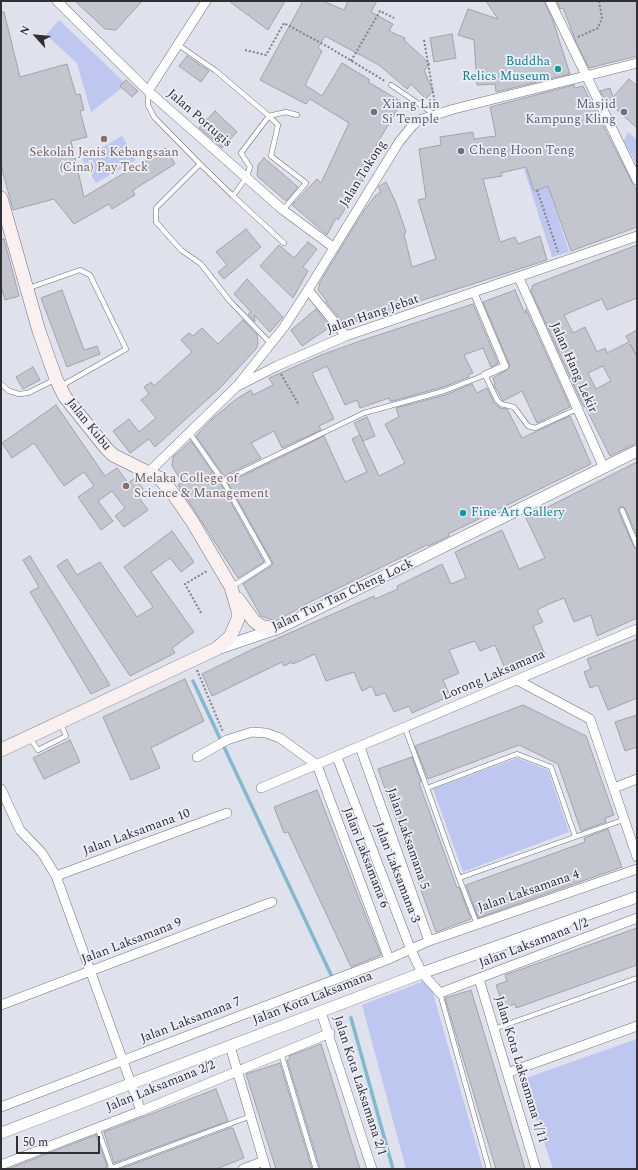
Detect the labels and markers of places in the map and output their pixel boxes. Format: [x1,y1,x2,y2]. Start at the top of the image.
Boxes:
place label: Buddha Relics Museum [462,54,550,85]
marker: Buddha Relics Museum [553,64,563,74]
place label: Xiang Lin Si Temple [382,97,440,128]
place label: Masjid Kampung Kling [525,97,616,128]
marker: Xiang Lin Si Temple [369,107,379,117]
marker: Masjid Kampung Kling [619,107,629,117]
marker: Sekolah Jenis Kebangsaan (Cina) Pay Teck [99,134,109,144]
place label: Cheng Hoon Teng [469,143,575,159]
place label: Sekolah Jenis Kebangsaan (Cina) Pay Teck [29,145,179,176]
marker: Cheng Hoon Teng [456,146,466,156]
place label: Melaka College of Science & Management [134,471,269,502]
marker: Melaka College of Science & Management [121,481,131,491]
place label: Fine Art Gallery [471,505,564,521]
marker: Fine Art Gallery [458,508,468,518]

